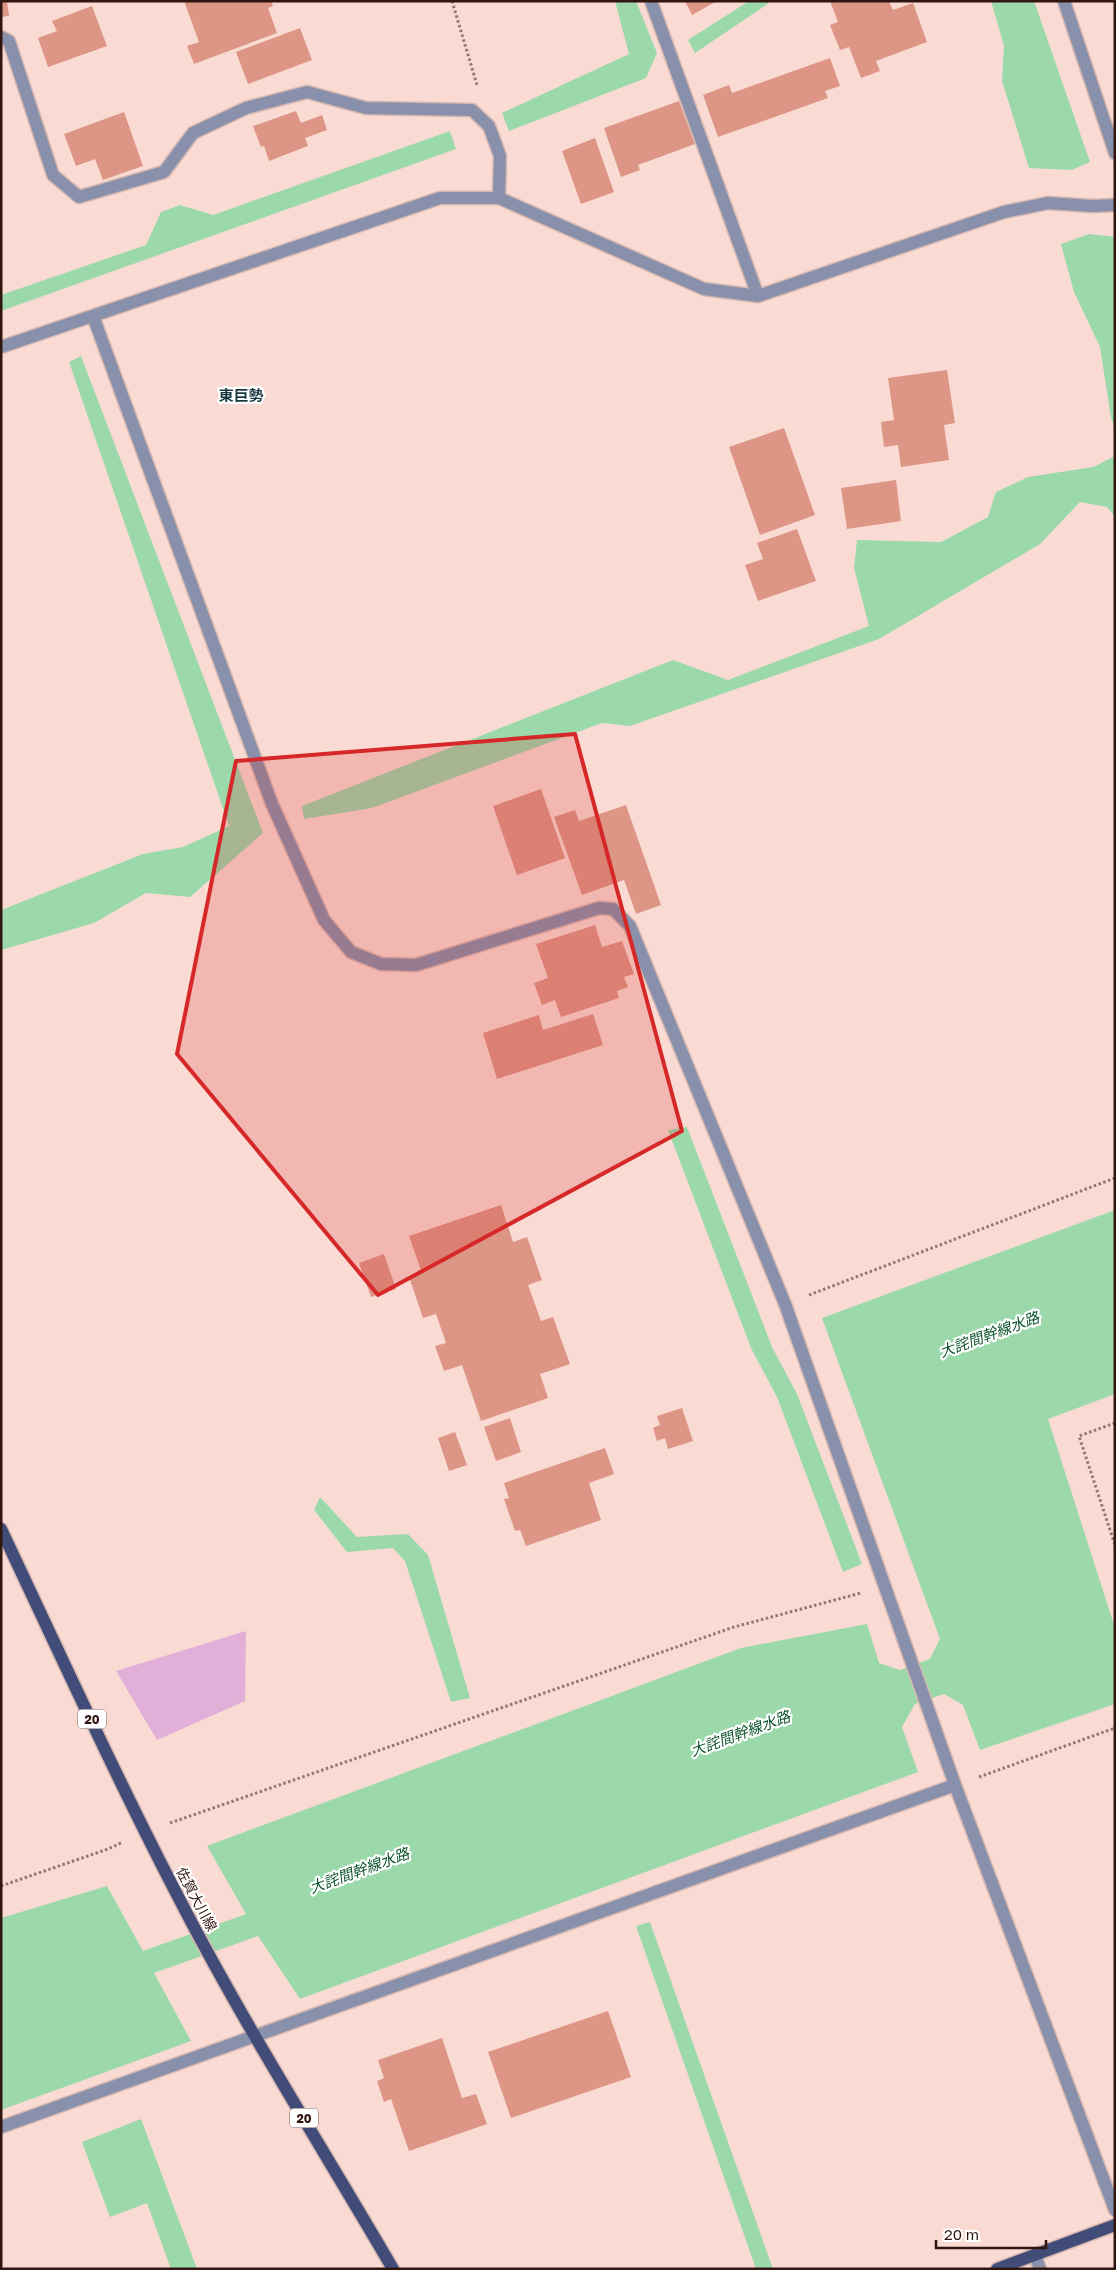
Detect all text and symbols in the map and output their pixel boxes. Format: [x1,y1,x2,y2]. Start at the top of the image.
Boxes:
district label: 東巨勢 [218,386,264,404]
water label: 大詫間幹線水路 [937,1307,1043,1360]
water label: 大詫間幹線水路 [688,1706,794,1759]
road number: 20 [78,1710,106,1728]
water label: 大詫間幹線水路 [307,1843,413,1896]
street label: 佐賀大川線 [173,1864,221,1934]
road number: 20 [290,2108,318,2128]
scale bar [936,2218,1046,2250]
text: 20 m [944,2225,979,2243]

